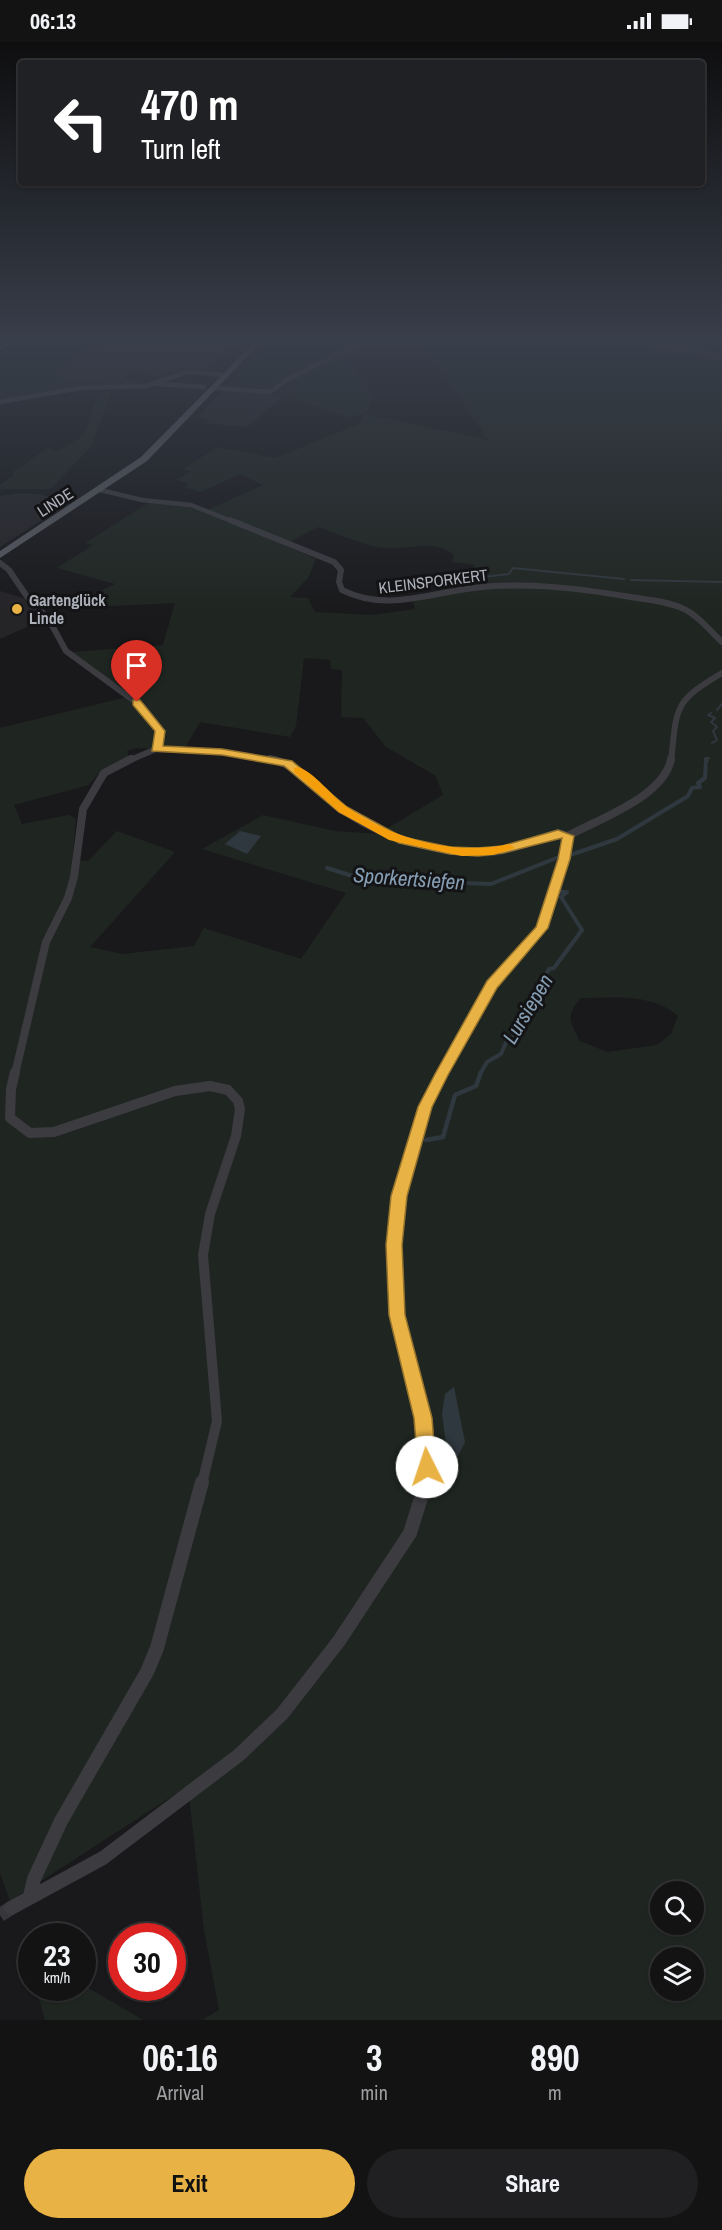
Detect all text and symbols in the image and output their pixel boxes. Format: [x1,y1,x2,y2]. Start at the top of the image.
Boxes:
text: 06:13 [30,6,76,36]
text: 470 m [141,77,239,133]
icon: left [42,84,120,162]
text: Turn left [141,131,220,167]
street label: LINDE [33,482,77,522]
street label: KLEINSPORKERT [377,563,489,599]
place label: Gartenglück Linde [29,589,106,629]
marker: Gartenglück Linde [10,602,24,616]
pin [111,640,162,702]
icon: arrive [120,649,153,682]
water label: Sporkertsiefen [352,860,466,897]
water label: Lursiepen [495,968,560,1049]
position arrow [395,1435,459,1499]
map controls [650,1881,704,2001]
button: search [650,1881,704,1935]
speed limit sign: 30 [108,1923,186,2001]
text: 23 [43,1935,71,1975]
button: layers [650,1947,704,2001]
text: km/h [44,1967,70,1988]
text: 06:16 [142,2034,218,2082]
text: 3 [366,2034,382,2082]
text: 890 [530,2034,580,2082]
text: Arrival [157,2079,204,2106]
text: min [360,2079,388,2106]
text: m [548,2079,562,2106]
button: Exit [24,2149,355,2218]
button: Share [367,2149,698,2218]

